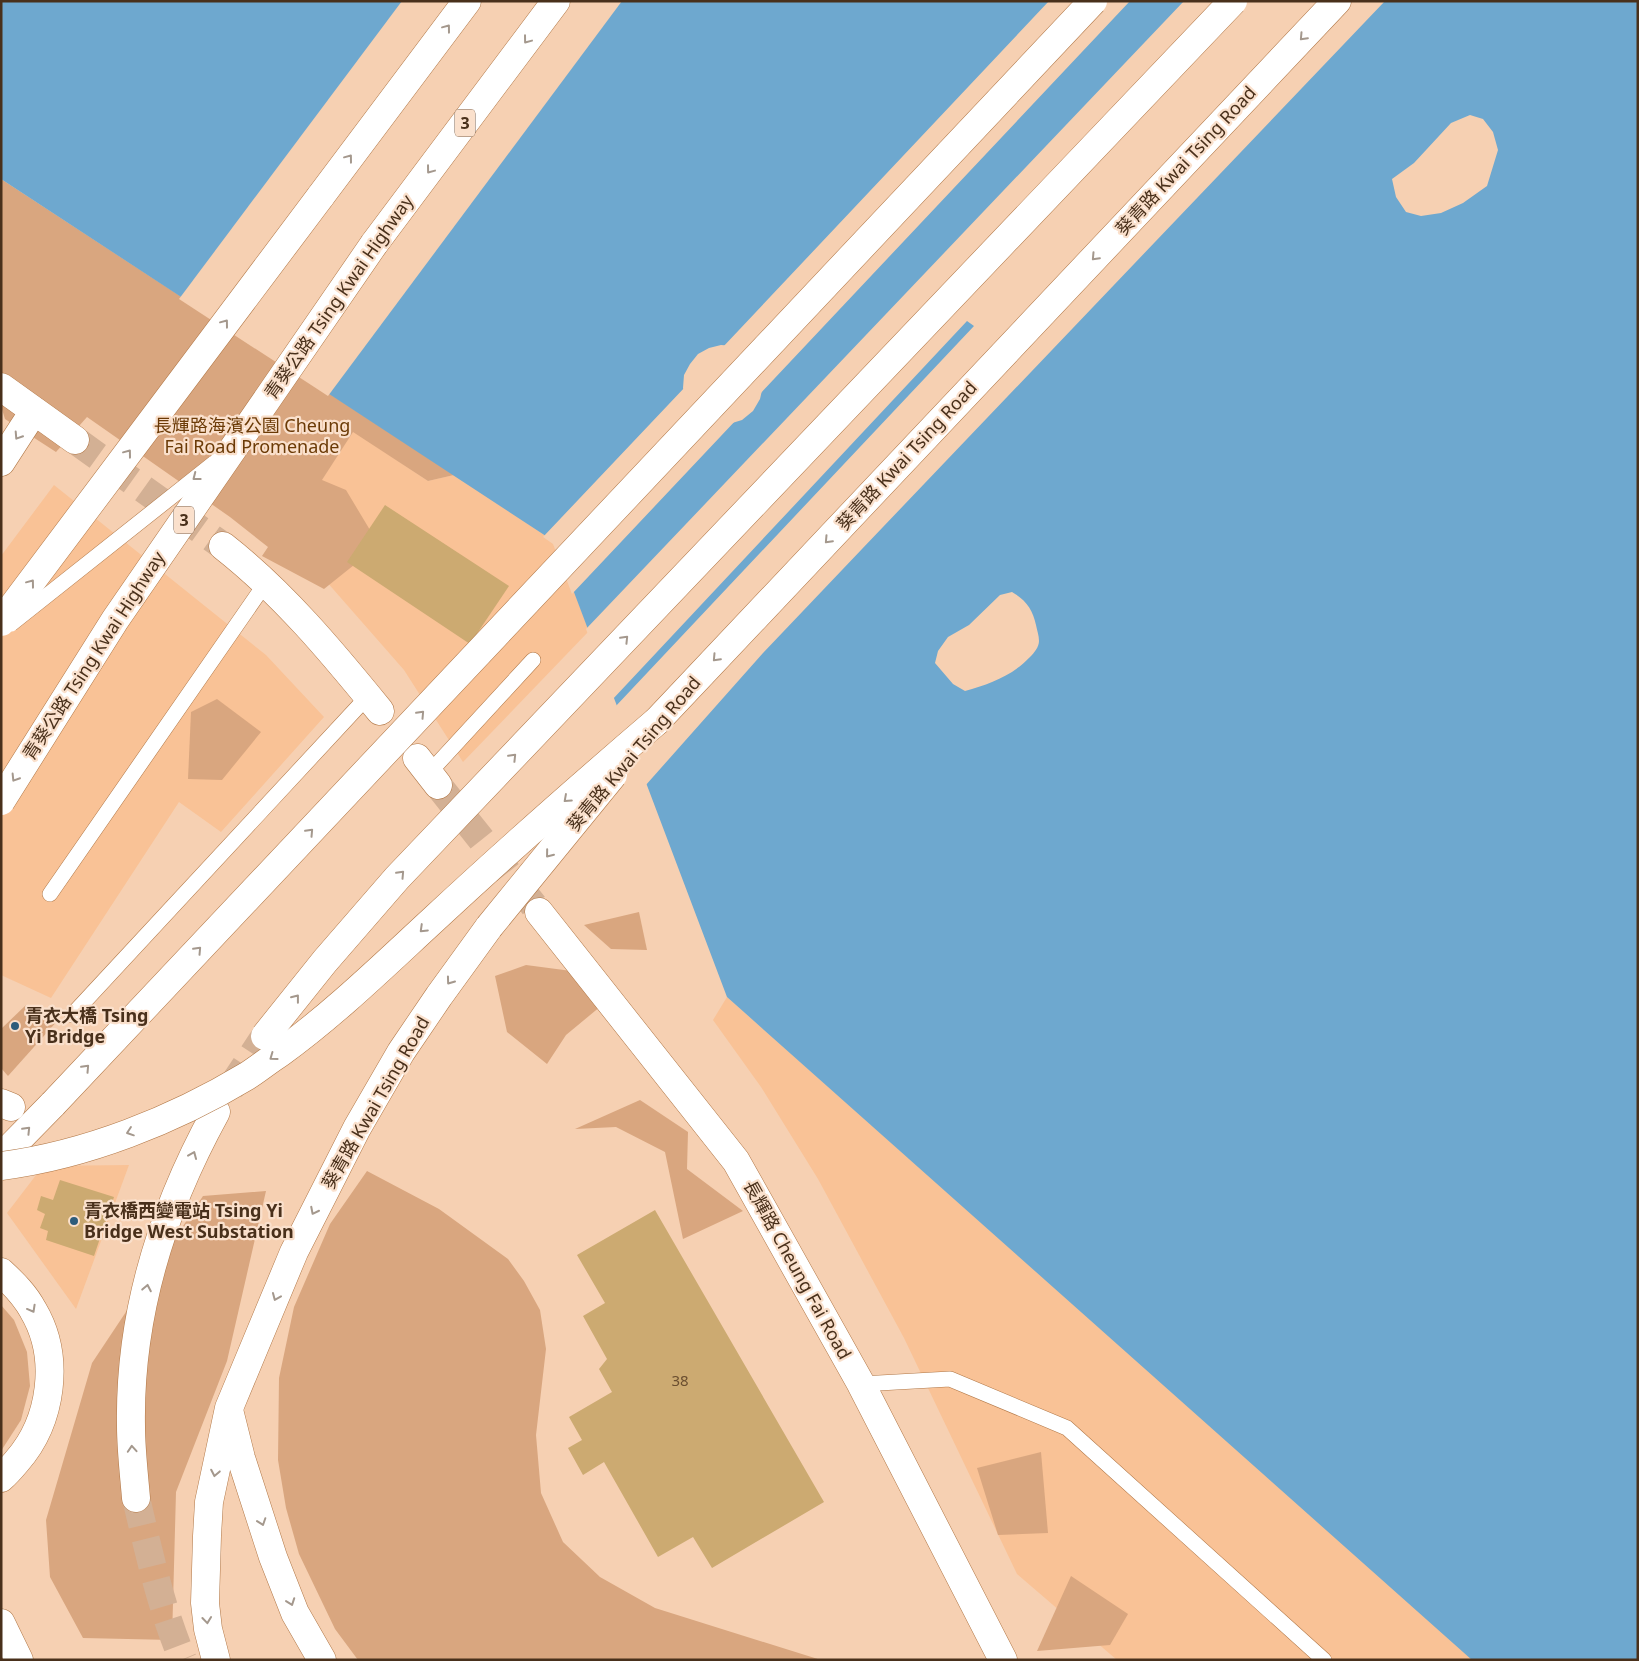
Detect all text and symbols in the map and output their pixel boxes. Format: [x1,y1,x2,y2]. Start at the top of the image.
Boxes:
one-way arrow [441,25,449,34]
one-way arrow [1300,31,1309,40]
one-way arrow [524,34,533,44]
street label: 葵青路 Kwai Tsing Road [1110,81,1261,240]
road number: 3 [455,110,475,136]
one-way arrow [343,154,352,164]
one-way arrow [427,164,435,173]
street label: 青葵公路 Tsing Kwai Highway [258,189,418,403]
one-way arrow [1092,251,1101,260]
one-way arrow [220,320,228,329]
street label: 葵青路 Kwai Tsing Road [831,376,982,535]
park label: 長輝路海濱公園 Cheung Fai Road Promenade [154,413,350,458]
one-way arrow [15,431,24,440]
one-way arrow [122,449,131,459]
one-way arrow [193,471,202,480]
road number: 3 [174,506,194,534]
one-way arrow [824,534,833,543]
street label: 青葵公路 Tsing Kwai Highway [17,546,170,764]
one-way arrow [25,580,33,589]
one-way arrow [619,636,628,645]
one-way arrow [713,653,722,662]
street label: 葵青路 Kwai Tsing Road [561,671,705,836]
one-way arrow [415,711,424,720]
one-way arrow [507,753,516,762]
one-way arrow [12,773,22,782]
one-way arrow [563,793,572,802]
one-way arrow [304,829,313,838]
one-way arrow [546,848,554,857]
one-way arrow [395,871,404,880]
one-way arrow [420,923,429,932]
one-way arrow [192,947,201,956]
one-way arrow [447,975,456,985]
one-way arrow [290,995,298,1004]
place label: 青衣大橋 Tsing Yi Bridge [25,1003,148,1048]
street label: 葵青路 Kwai Tsing Road [316,1012,434,1193]
marker: 青衣大橋 Tsing Yi Bridge [9,1020,21,1032]
one-way arrow [270,1052,279,1060]
one-way arrow [80,1065,89,1074]
one-way arrow [21,1127,30,1136]
one-way arrow [126,1127,134,1137]
one-way arrow [187,1151,198,1160]
street label: 長輝路 Cheung Fai Road [739,1176,857,1363]
place label: 青衣橋西變電站 Tsing Yi Bridge West Substation [84,1198,294,1243]
one-way arrow [310,1206,321,1215]
marker: 青衣橋西變電站 Tsing Yi Bridge West Substation [68,1215,80,1227]
one-way arrow [141,1284,151,1292]
one-way arrow [271,1292,282,1301]
one-way arrow [26,1303,36,1312]
house number: 38 [671,1370,689,1390]
one-way arrow [127,1445,138,1453]
one-way arrow [210,1468,221,1477]
one-way arrow [256,1517,266,1526]
one-way arrow [285,1597,295,1606]
one-way arrow [201,1616,212,1624]

